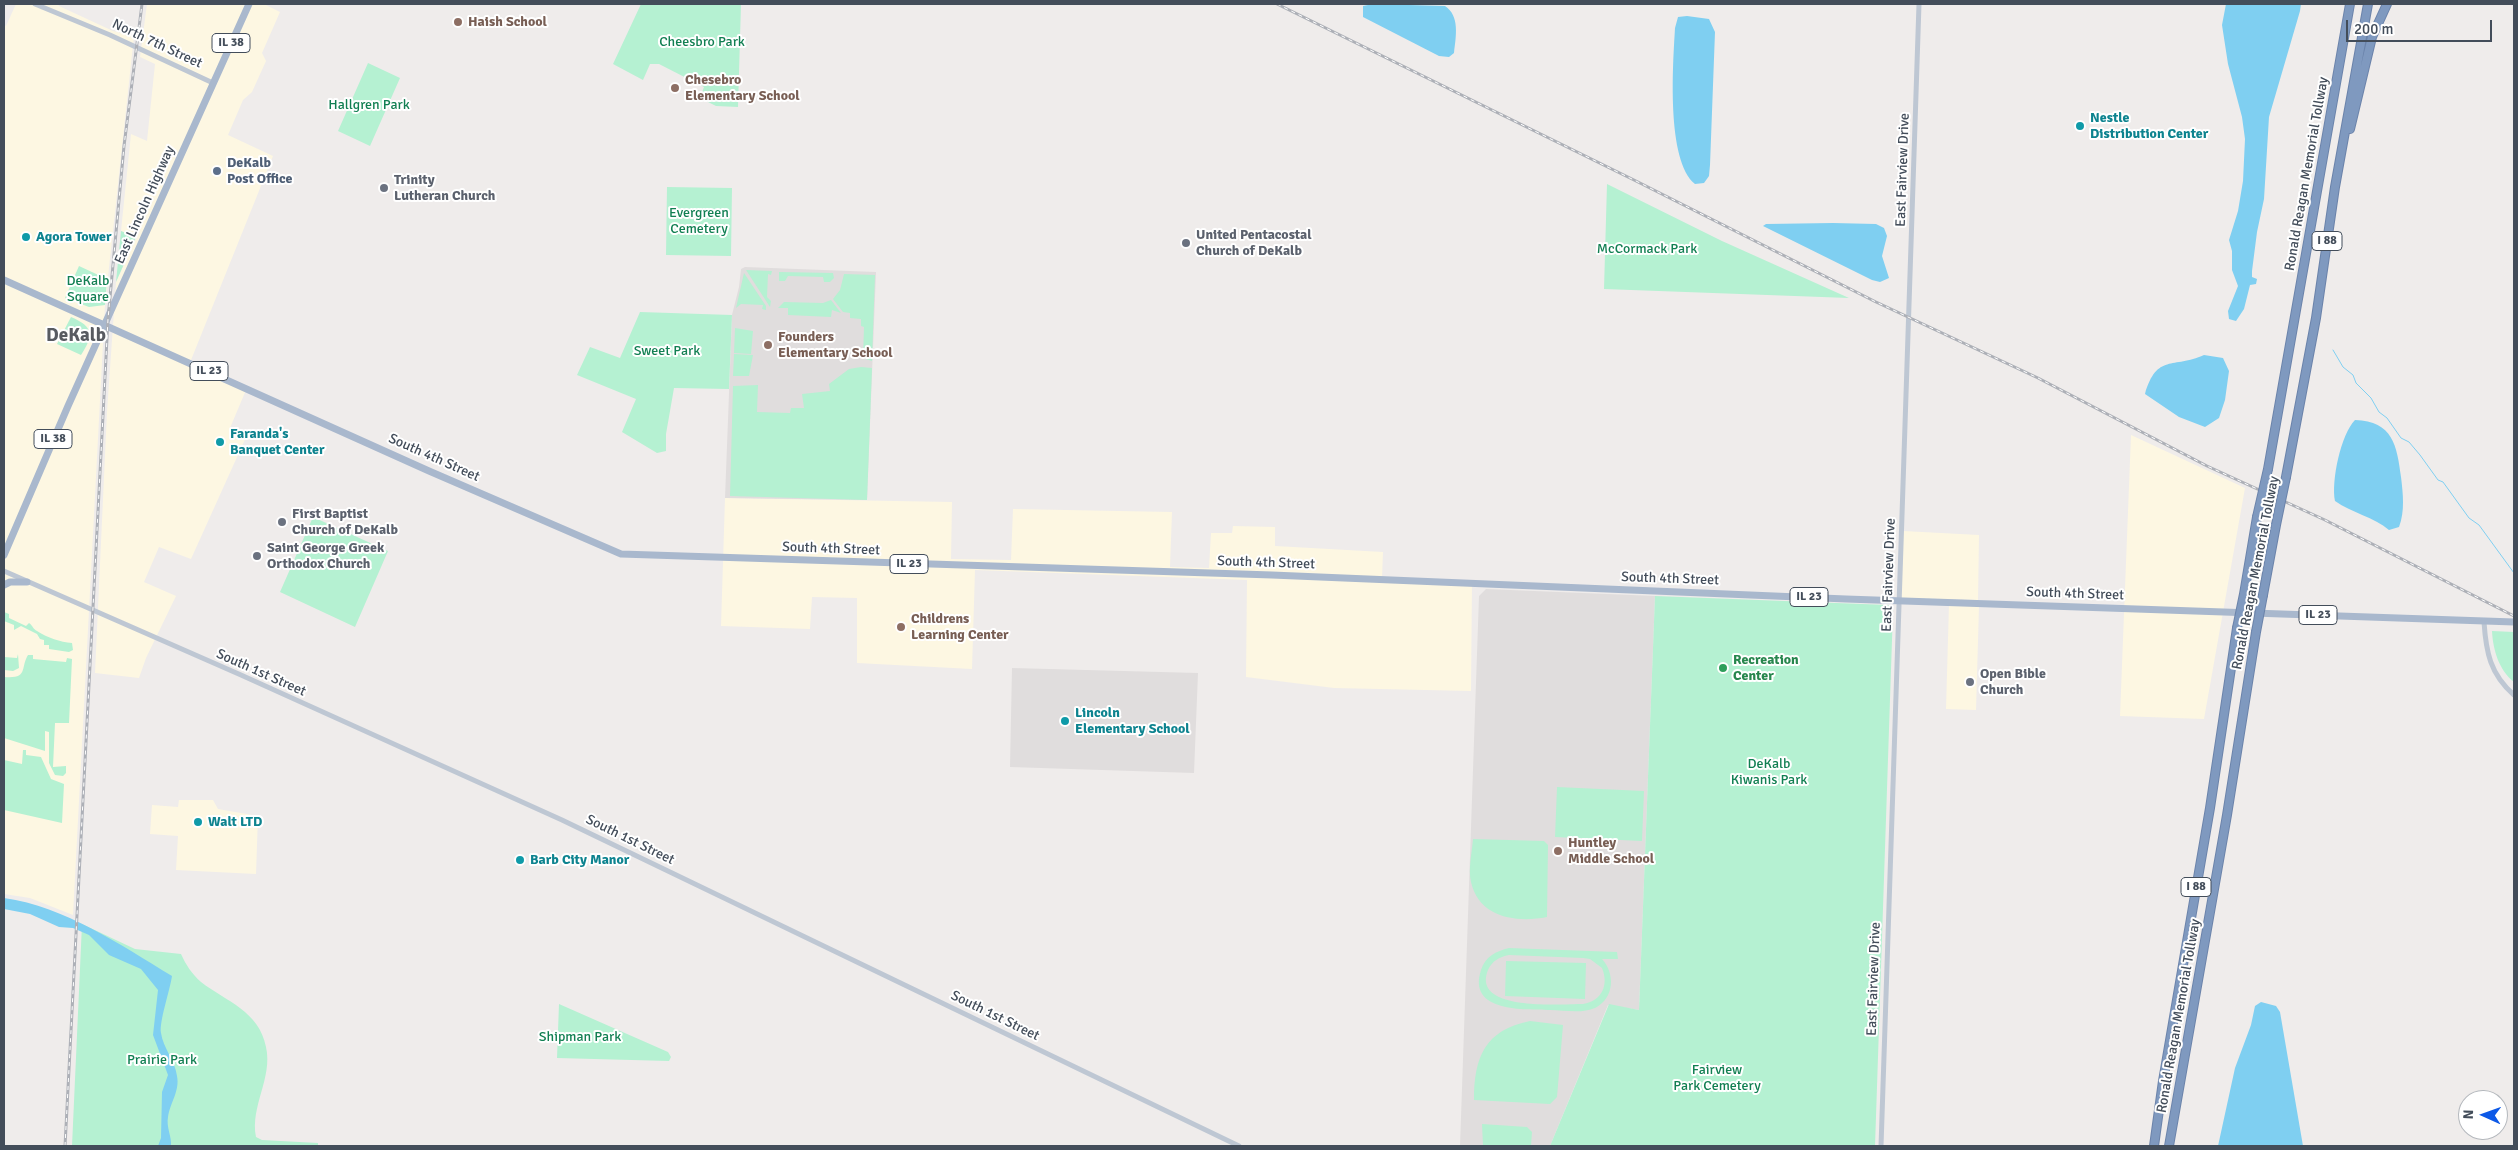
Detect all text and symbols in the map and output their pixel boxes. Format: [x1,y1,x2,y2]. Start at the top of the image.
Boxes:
scale bar [2348,10,2494,42]
place label: Haish School [468,14,547,30]
street label: North 7th Street [109,16,205,72]
marker: Haish School [452,16,464,28]
text: 200 m [2354,20,2394,38]
road number: IL 38 [212,34,250,52]
park label: Cheesbro Park [659,34,745,50]
place label: Chesebro Elementary School [685,72,800,104]
street label: Ronald Reagan Memorial Tollway [2282,76,2332,272]
marker: Chesebro Elementary School [669,82,681,94]
park label: Hallgren Park [328,97,410,113]
place label: Nestle Distribution Center [2090,110,2208,142]
street label: East Fairview Drive [1893,113,1913,227]
marker: Nestle Distribution Center [2074,120,2086,132]
street label: East Lincoln Highway [111,143,179,267]
place label: DeKalb Post Office [227,155,292,188]
marker: DeKalb Post Office [211,165,223,177]
place label: Trinity Lutheran Church [394,172,495,204]
marker: Trinity Lutheran Church [378,182,390,194]
park label: Evergreen Cemetery [669,205,729,238]
place label: United Pentacostal Church of DeKalb [1196,227,1312,260]
place label: Agora Tower [36,229,111,245]
marker: Agora Tower [20,231,32,243]
road number: I 88 [2312,232,2342,250]
marker: United Pentacostal Church of DeKalb [1180,237,1192,249]
park label: McCormack Park [1597,241,1697,257]
park label: DeKalb Square [66,273,110,306]
district label: DeKalb [46,325,106,347]
place label: Founders Elementary School [778,329,893,362]
marker: Founders Elementary School [762,339,774,351]
park label: Sweet Park [634,343,700,359]
road number: IL 23 [190,362,228,381]
place label: Faranda's Banquet Center [230,426,325,458]
road number: IL 38 [34,429,72,448]
street label: South 4th Street [386,430,482,486]
marker: Faranda's Banquet Center [214,436,226,448]
street label: Ronald Reagan Memorial Tollway [2229,475,2283,671]
place label: First Baptist Church of DeKalb [292,506,398,538]
marker: First Baptist Church of DeKalb [276,516,288,528]
street label: East Fairview Drive [1879,518,1899,632]
street label: South 4th Street [782,539,880,559]
place label: Saint George Greek Orthodox Church [267,540,384,572]
marker: Saint George Greek Orthodox Church [251,550,263,562]
street label: South 4th Street [1217,553,1315,573]
road number: IL 23 [890,554,928,574]
street label: South 4th Street [1621,569,1719,589]
street label: South 4th Street [2026,584,2124,604]
road number: IL 23 [1790,588,1828,606]
road number: IL 23 [2299,606,2337,624]
place label: Childrens Learning Center [911,611,1009,644]
marker: Childrens Learning Center [895,621,907,633]
street label: South 1st Street [214,646,308,700]
place label: Recreation Center [1733,652,1799,684]
marker: Recreation Center [1717,662,1729,674]
place label: Open Bible Church [1980,666,2046,699]
marker: Open Bible Church [1964,676,1976,688]
place label: Lincoln Elementary School [1075,705,1190,738]
marker: Lincoln Elementary School [1059,715,1071,727]
park label: DeKalb Kiwanis Park [1731,756,1807,789]
street label: South 1st Street [583,811,677,869]
place label: Walt LTD [208,814,262,830]
marker: Walt LTD [192,816,204,828]
place label: Huntley Middle School [1568,835,1654,868]
marker: Huntley Middle School [1552,845,1564,857]
place label: Barb City Manor [530,852,629,868]
marker: Barb City Manor [514,854,526,866]
road number: I 88 [2181,878,2211,896]
street label: Ronald Reagan Memorial Tollway [2154,918,2204,1114]
street label: East Fairview Drive [1864,922,1884,1036]
street label: South 1st Street [948,987,1042,1045]
park label: Shipman Park [539,1029,621,1045]
park label: Prairie Park [127,1052,197,1068]
park label: Fairview Park Cemetery [1673,1062,1761,1094]
north arrow [2458,1090,2508,1140]
text: N [2460,1109,2477,1120]

